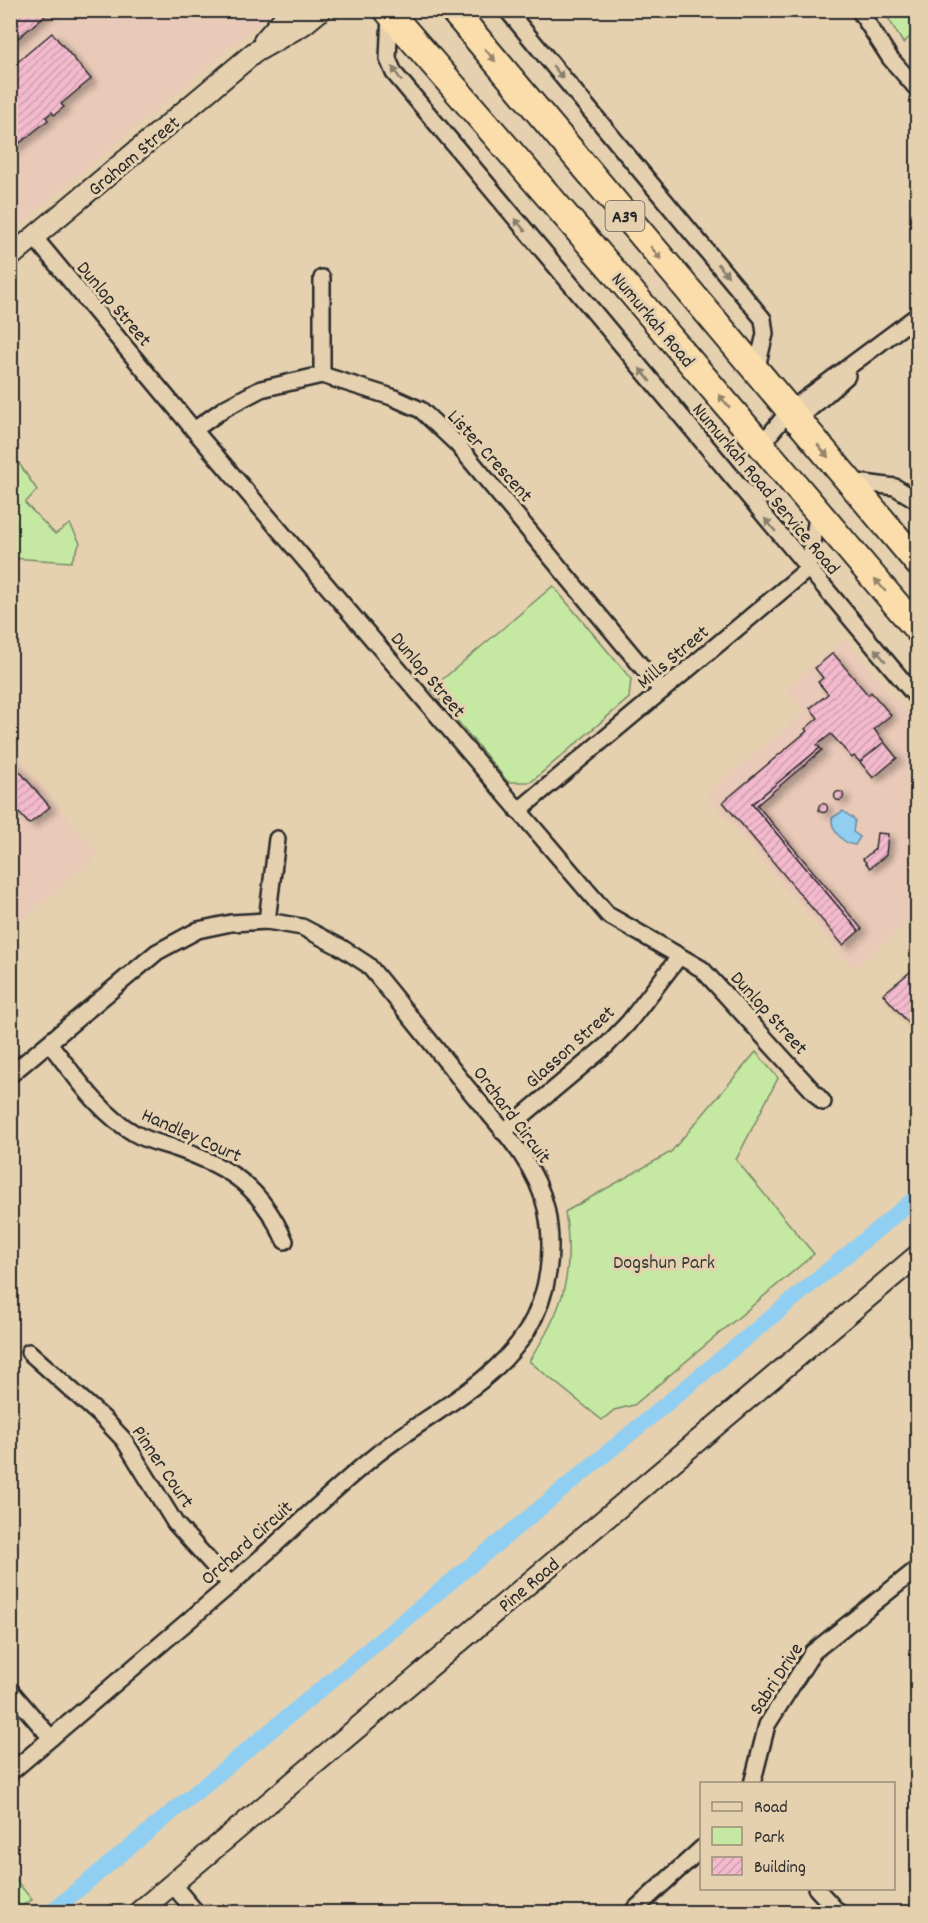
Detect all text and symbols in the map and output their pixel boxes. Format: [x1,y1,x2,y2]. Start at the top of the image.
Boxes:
one-way arrow [483,47,496,62]
one-way arrow [551,64,564,79]
one-way arrow [391,66,402,83]
street label: Graham Street [83,110,187,204]
road number: A39 [606,201,644,231]
one-way arrow [514,217,527,233]
one-way arrow [650,245,663,261]
street label: Dunlop Street [68,256,157,354]
one-way arrow [716,262,729,277]
street label: Numurkah Road [603,267,700,375]
one-way arrow [639,368,652,383]
one-way arrow [717,393,730,409]
street label: Numurkah Road Service Road [684,398,845,582]
street label: Lister Crescent [439,404,538,510]
one-way arrow [817,443,830,459]
one-way arrow [764,517,777,532]
one-way arrow [874,578,887,593]
street label: Mills Street [632,620,716,697]
street label: Dunlop Street [382,627,471,725]
one-way arrow [874,648,887,663]
street label: Dunlop Street [722,966,813,1062]
street label: Glasson Street [520,1000,622,1096]
street label: Orchard Circuit [465,1061,557,1170]
street label: Handley Court [136,1102,245,1171]
park label: Dogshun Park [613,1250,715,1278]
street label: Pinner Court [124,1421,199,1515]
street label: Orchard Circuit [196,1495,300,1593]
street label: Pine Road [493,1552,567,1620]
street label: Sabri Drive [744,1638,811,1721]
legend [700,1782,895,1890]
text: Road [754,1796,788,1821]
text: Park [754,1826,785,1851]
text: Building [754,1856,806,1881]

